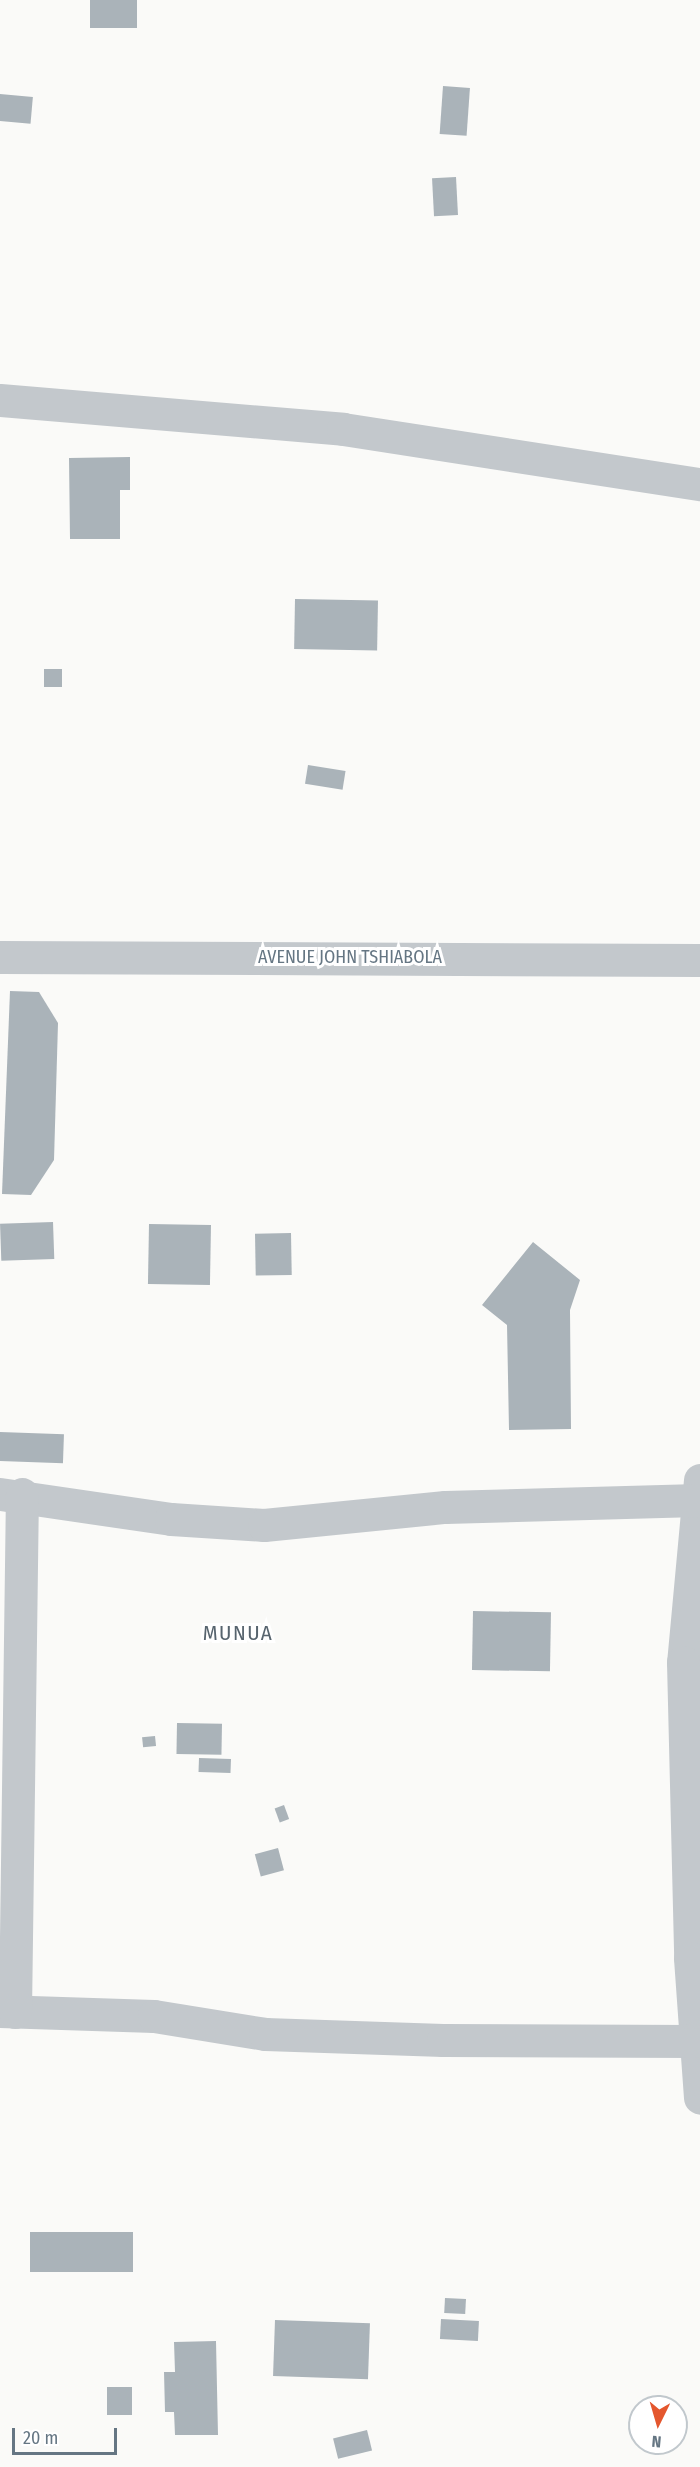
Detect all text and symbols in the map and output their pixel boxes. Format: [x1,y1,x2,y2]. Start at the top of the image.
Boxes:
street label: AVENUE JOHN TSHIABOLA [258,946,442,968]
district label: MUNUA [203,1620,273,1646]
north arrow [628,2395,688,2455]
scale bar [15,2416,120,2454]
text: 20 m [23,2427,58,2449]
text: N [651,2432,662,2451]

